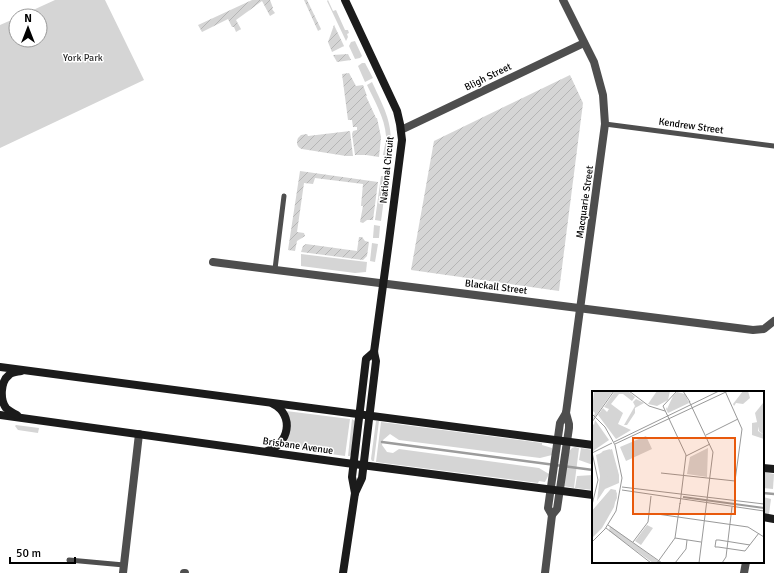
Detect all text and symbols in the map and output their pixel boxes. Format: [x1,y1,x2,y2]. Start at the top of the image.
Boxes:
north arrow [8,8,48,48]
text: N [24,12,32,25]
park label: York Park [63,52,103,64]
street label: Bligh Street [463,60,514,93]
street label: Kendrew Street [658,116,725,137]
street label: National Circuit [378,135,397,204]
street label: Macquarie Street [574,164,596,239]
street label: Blackall Street [464,277,528,297]
inset map [592,391,764,563]
street label: Brisbane Avenue [262,435,334,457]
scale bar [10,539,75,565]
text: 50 m [16,546,41,561]

